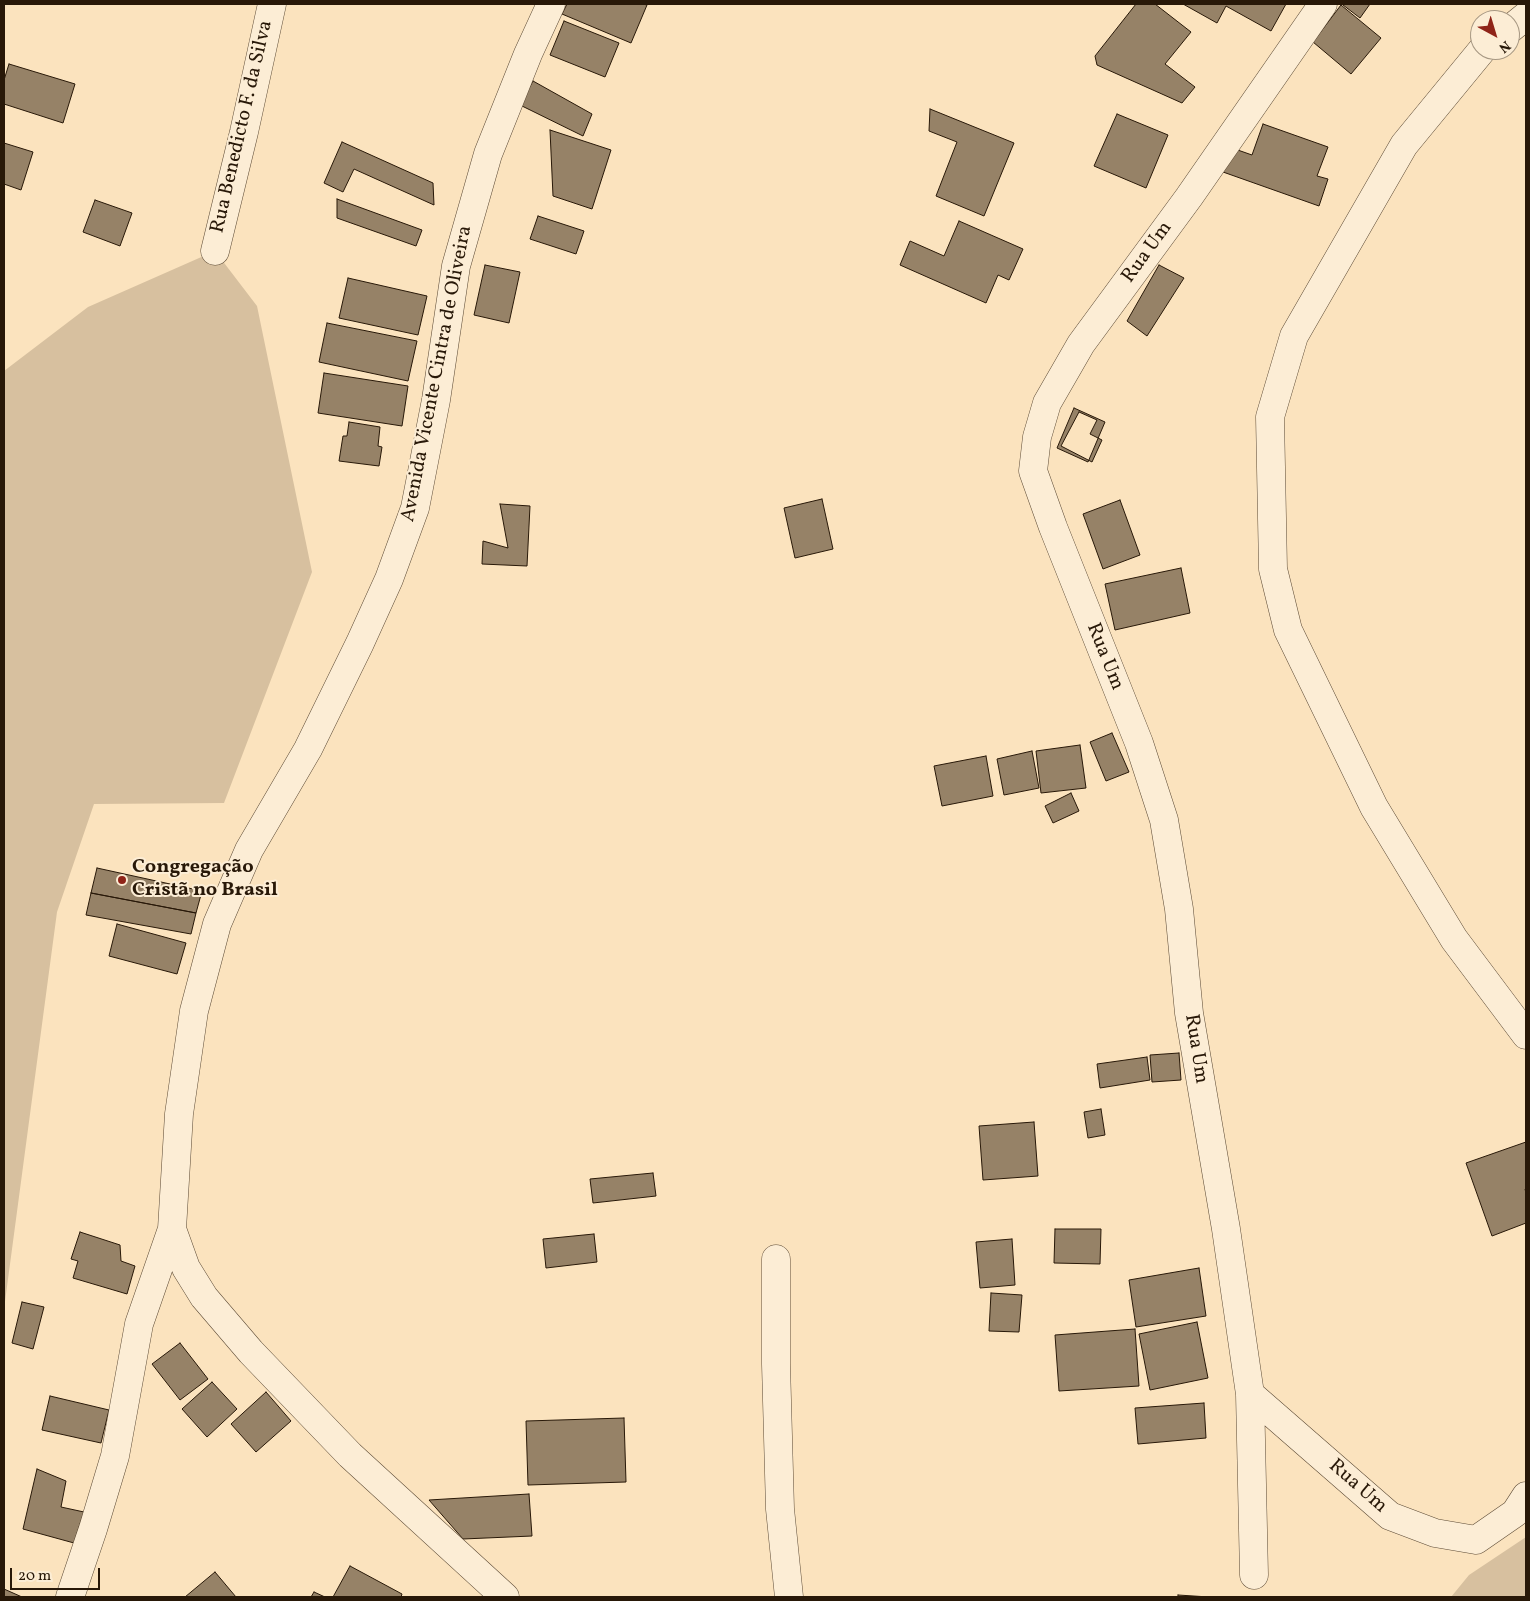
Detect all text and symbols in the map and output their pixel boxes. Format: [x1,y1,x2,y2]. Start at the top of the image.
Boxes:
north arrow [1470,10,1520,60]
street label: Rua Benedicto F. da Silva [207,18,279,236]
text: N [1494,36,1514,57]
street label: Rua Um [1118,218,1178,288]
street label: Avenida Vicente Cintra de Oliveira [397,224,479,524]
street label: Rua Um [1080,620,1128,694]
place label: Congregação Cristã no Brasil [132,856,278,903]
marker: Congregação Cristã no Brasil [116,874,128,886]
street label: Rua Um [1178,1012,1212,1086]
street label: Rua Um [1323,1455,1391,1519]
scale bar [12,1558,102,1590]
text: 20 m [18,1566,51,1587]

